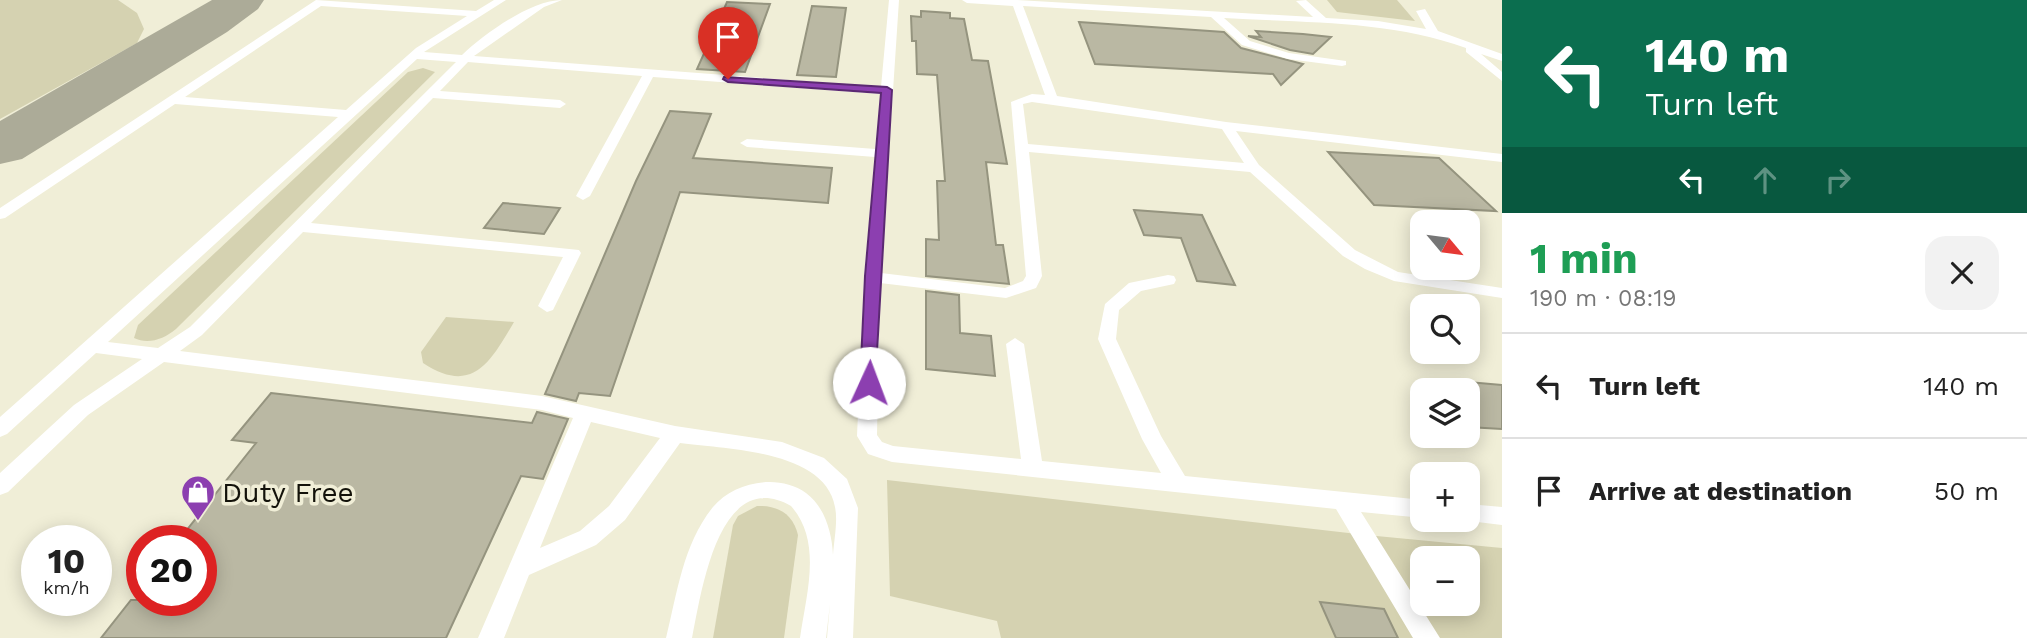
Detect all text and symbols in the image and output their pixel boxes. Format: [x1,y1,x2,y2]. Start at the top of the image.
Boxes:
pin [698,7,758,79]
icon: arrive [709,18,747,56]
text: 140 m [1645,26,1789,84]
icon: left [1530,28,1621,119]
text: Turn left [1645,85,1778,123]
icon: left [1673,161,1711,199]
icon: ahead [1746,161,1784,199]
icon: right [1819,161,1857,199]
north arrow [1410,210,1480,280]
map controls [1410,210,1480,616]
text: 1 min [1530,234,1638,283]
button: close [1925,236,1999,310]
text: 190 m · 08:19 [1530,285,1677,312]
button: search [1410,294,1480,364]
position arrow [832,346,906,420]
icon: left [1530,367,1568,405]
text: Turn left [1589,371,1700,401]
text: 140 m [1923,371,1999,401]
button: layers [1410,378,1480,448]
button: + [1410,462,1480,532]
icon: arrive [1530,472,1568,510]
shop icon: Duty Free [179,473,217,522]
place label: Duty Free [222,476,354,509]
text: Arrive at destination [1589,476,1852,506]
text: 50 m [1934,476,1999,506]
speed limit sign: 20 [126,525,217,616]
text: 10 [48,540,85,582]
button: − [1410,546,1480,616]
text: km/h [43,577,90,598]

